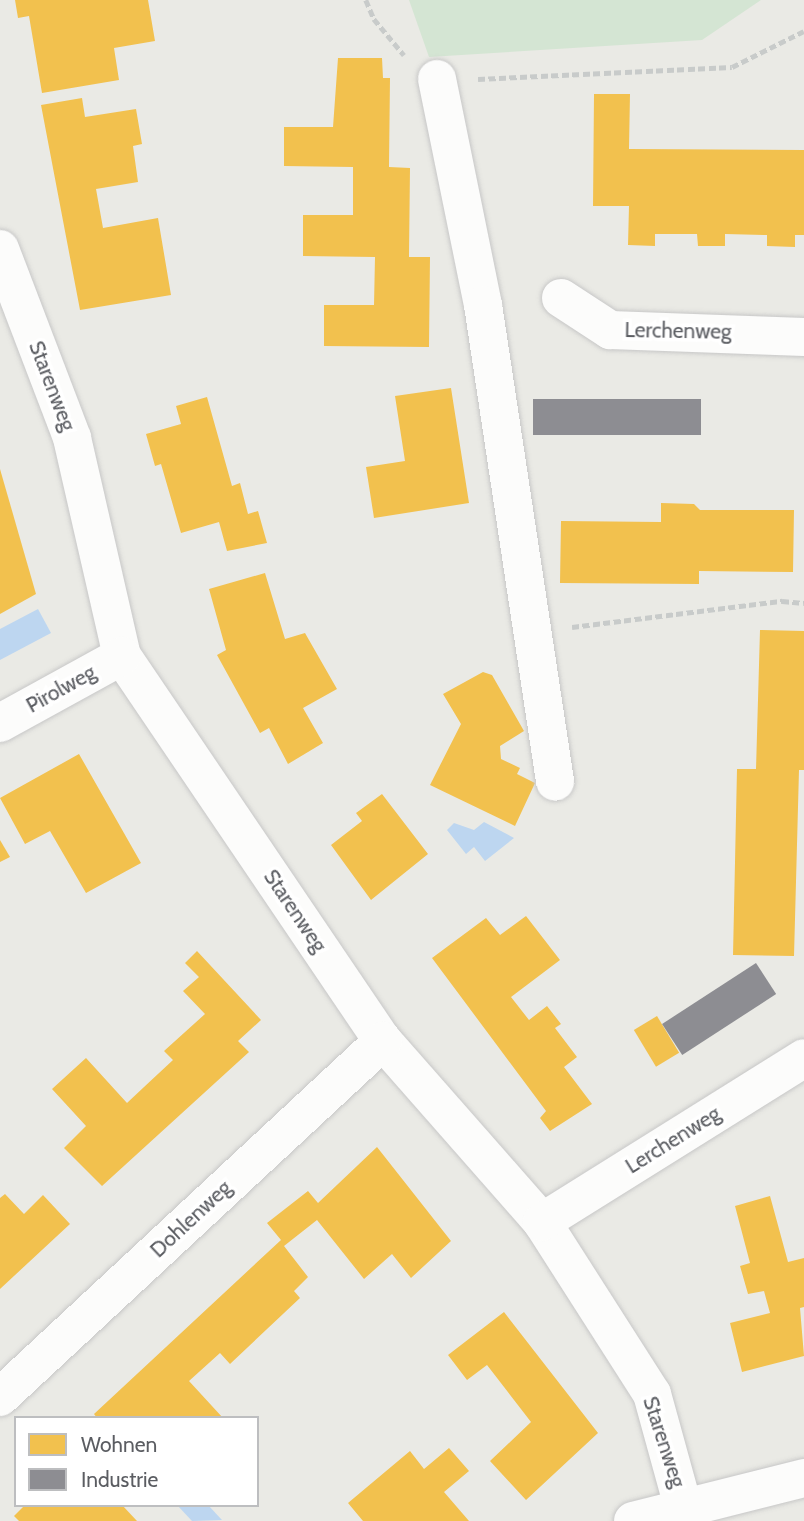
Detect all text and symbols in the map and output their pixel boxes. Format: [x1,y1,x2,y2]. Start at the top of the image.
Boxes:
street label: Lerchenweg [624,317,732,345]
street label: Starenweg [23,338,81,434]
street label: Pirolweg [22,660,100,718]
street label: Starenweg [258,865,332,957]
street label: Lerchenweg [621,1101,725,1179]
street label: Dohlenweg [145,1175,237,1263]
street label: Starenweg [637,1393,691,1491]
legend [14,1416,259,1507]
text: Wohnen [81,1432,157,1457]
text: Industrie [81,1467,158,1492]

